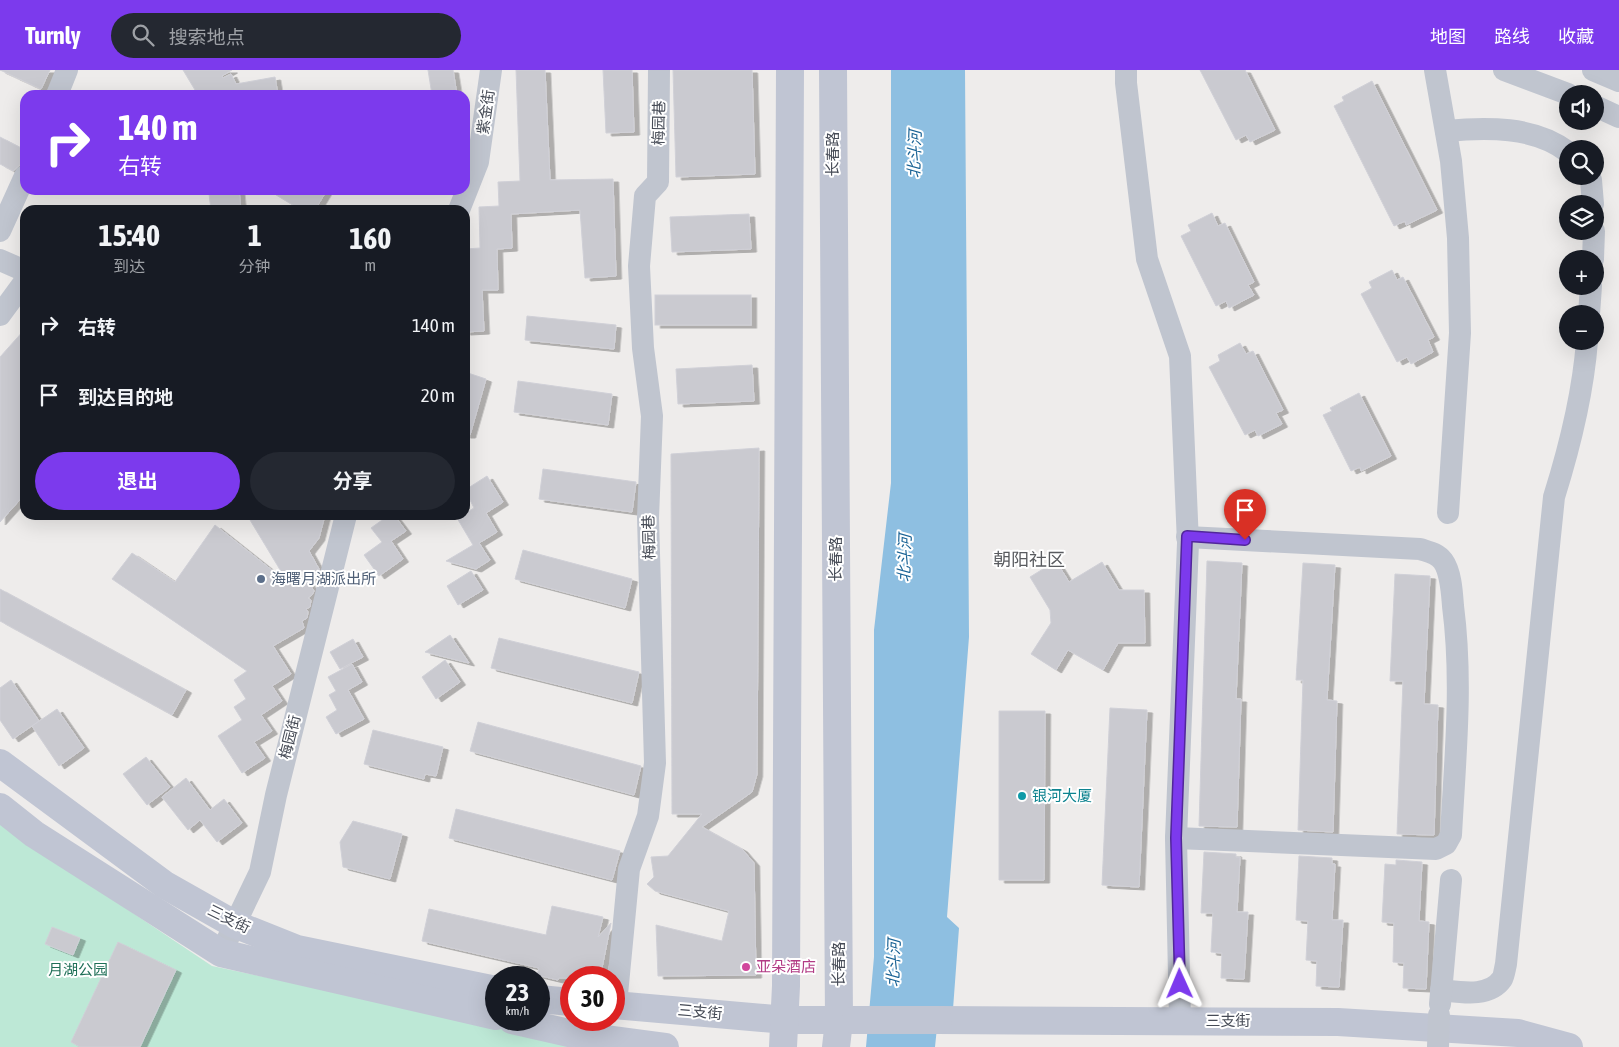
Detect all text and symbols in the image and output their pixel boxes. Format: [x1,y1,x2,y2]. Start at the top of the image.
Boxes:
search box [111,13,461,58]
icon: search [129,21,157,49]
text: Turnly [25,22,81,49]
text: 搜索地点 [169,26,245,48]
text: 地图 [1430,26,1466,47]
text: 路线 [1494,26,1530,47]
text: 收藏 [1558,26,1594,47]
map controls [1559,85,1604,350]
button: sound [1559,85,1604,130]
street label: 紫金街 [474,88,497,135]
street label: 梅园巷 [650,100,667,146]
text: 140 m [118,107,197,147]
icon: right [35,110,100,175]
water label: 北斗河 [904,127,924,178]
street label: 长春路 [824,131,841,177]
button: search [1559,140,1604,185]
text: 右转 [118,153,162,179]
button: layers [1559,195,1604,240]
text: 15:40 [98,218,160,252]
text: 1 [248,218,262,252]
text: 160 [349,221,391,255]
button: + [1559,250,1604,295]
text: m [365,256,376,274]
text: 到达 [113,257,145,275]
text: 分钟 [239,257,271,275]
button: − [1559,305,1604,350]
icon: right [35,311,63,339]
text: 140 m [412,314,455,336]
text: 右转 [78,316,116,338]
icon: arrive [35,381,63,409]
text: 20 m [421,384,455,406]
text: 到达目的地 [78,386,173,408]
button: 退出 [35,452,240,510]
button: 分享 [250,452,455,510]
pin [1224,489,1266,540]
icon: arrive [1231,496,1259,524]
street label: 梅园巷 [640,514,657,560]
water label: 北斗河 [894,531,914,582]
street label: 长春路 [827,536,844,582]
district label: 朝阳社区 [993,549,1065,570]
place label: 海曙月湖派出所 [271,570,376,587]
marker: 海曙月湖派出所 [255,573,267,585]
street label: 梅园街 [276,713,303,761]
place label: 银河大厦 [1032,787,1092,804]
marker: 银河大厦 [1016,790,1028,802]
street label: 三支街 [205,901,253,936]
water label: 北斗河 [883,936,903,987]
street label: 长春路 [830,941,847,987]
position arrow [1153,957,1205,1009]
place label: 亚朵酒店 [756,958,816,975]
park label: 月湖公园 [48,961,108,978]
marker: 亚朵酒店 [740,961,752,973]
speed limit sign: 30 [560,966,625,1031]
text: 23 [506,978,529,1006]
street label: 三支街 [677,1001,723,1022]
text: km/h [506,1004,529,1018]
street label: 三支街 [1205,1012,1251,1029]

